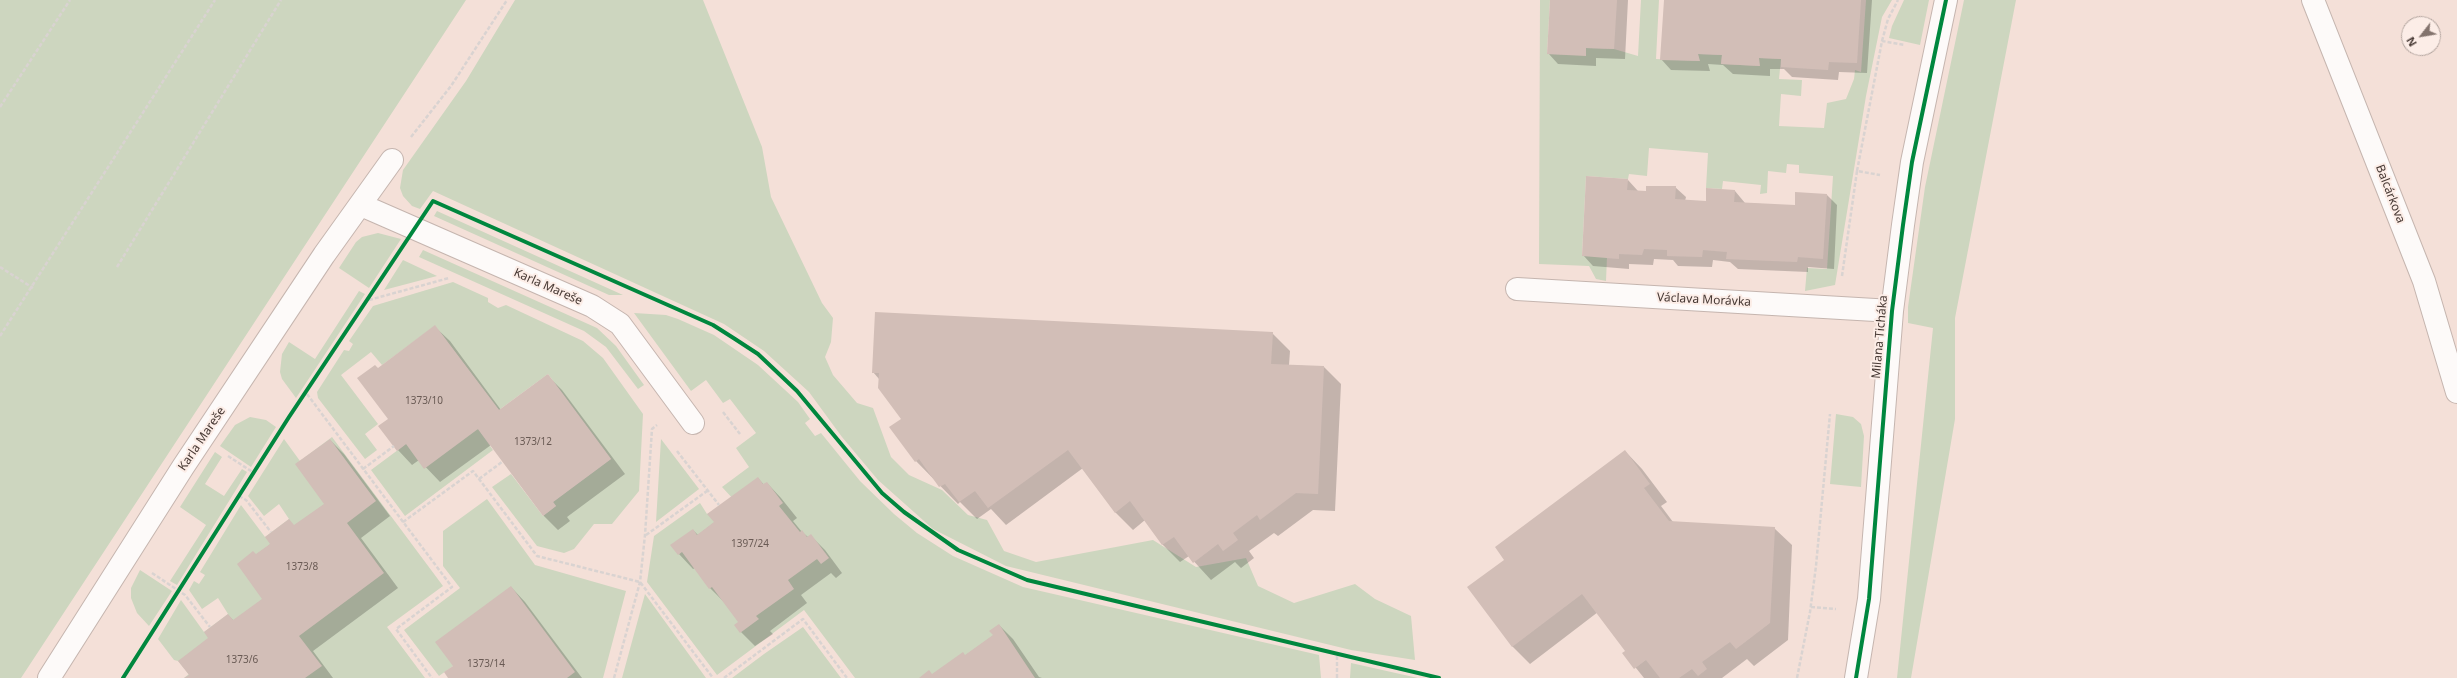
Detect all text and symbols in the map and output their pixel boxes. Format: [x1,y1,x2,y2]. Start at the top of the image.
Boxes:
north arrow [2401,16,2441,56]
text: N [2402,34,2420,50]
street label: Balcárkova [2372,163,2408,225]
street label: Karla Mareše [511,265,585,309]
street label: Václava Morávka [1657,290,1751,310]
street label: Milana Ticháka [1869,295,1891,379]
house number: 1373/10 [405,395,443,407]
street label: Karla Mareše [175,404,229,474]
house number: 1373/12 [514,436,552,448]
house number: 1397/24 [731,538,769,550]
house number: 1373/8 [286,561,318,573]
house number: 1373/6 [226,654,258,666]
house number: 1373/14 [467,658,505,670]

